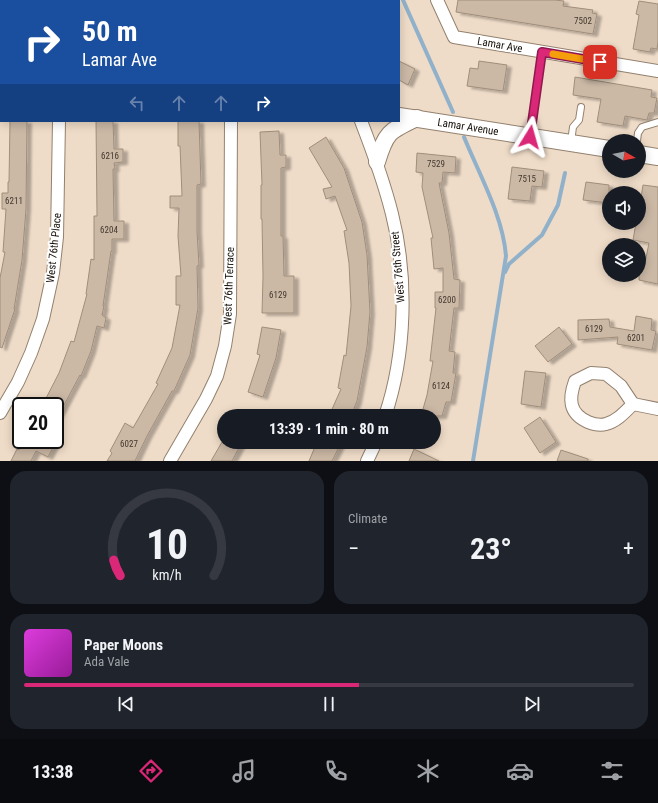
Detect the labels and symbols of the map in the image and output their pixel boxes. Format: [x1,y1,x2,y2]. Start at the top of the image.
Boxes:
house number: 7502 [574,16,592,26]
street label: Lamar Ave [476,35,524,55]
pin [583,45,617,79]
street label: Lamar Avenue [437,116,499,138]
position arrow [509,116,551,158]
north arrow [602,134,646,178]
house number: 6216 [101,151,119,161]
house number: 7529 [427,159,445,169]
house number: 7515 [518,174,536,184]
house number: 6211 [5,196,23,206]
street label: West 76th Place [44,212,64,284]
house number: 6204 [100,225,118,235]
street label: West 76th Street [388,231,408,303]
street label: West 76th Terrace [221,247,237,325]
house number: 6129 [269,290,287,300]
house number: 6200 [438,295,456,305]
house number: 6129 [585,324,603,334]
house number: 6201 [627,333,645,343]
house number: 6124 [432,381,450,391]
speed limit sign: 20 [12,397,64,449]
house number: 6027 [120,439,138,449]

